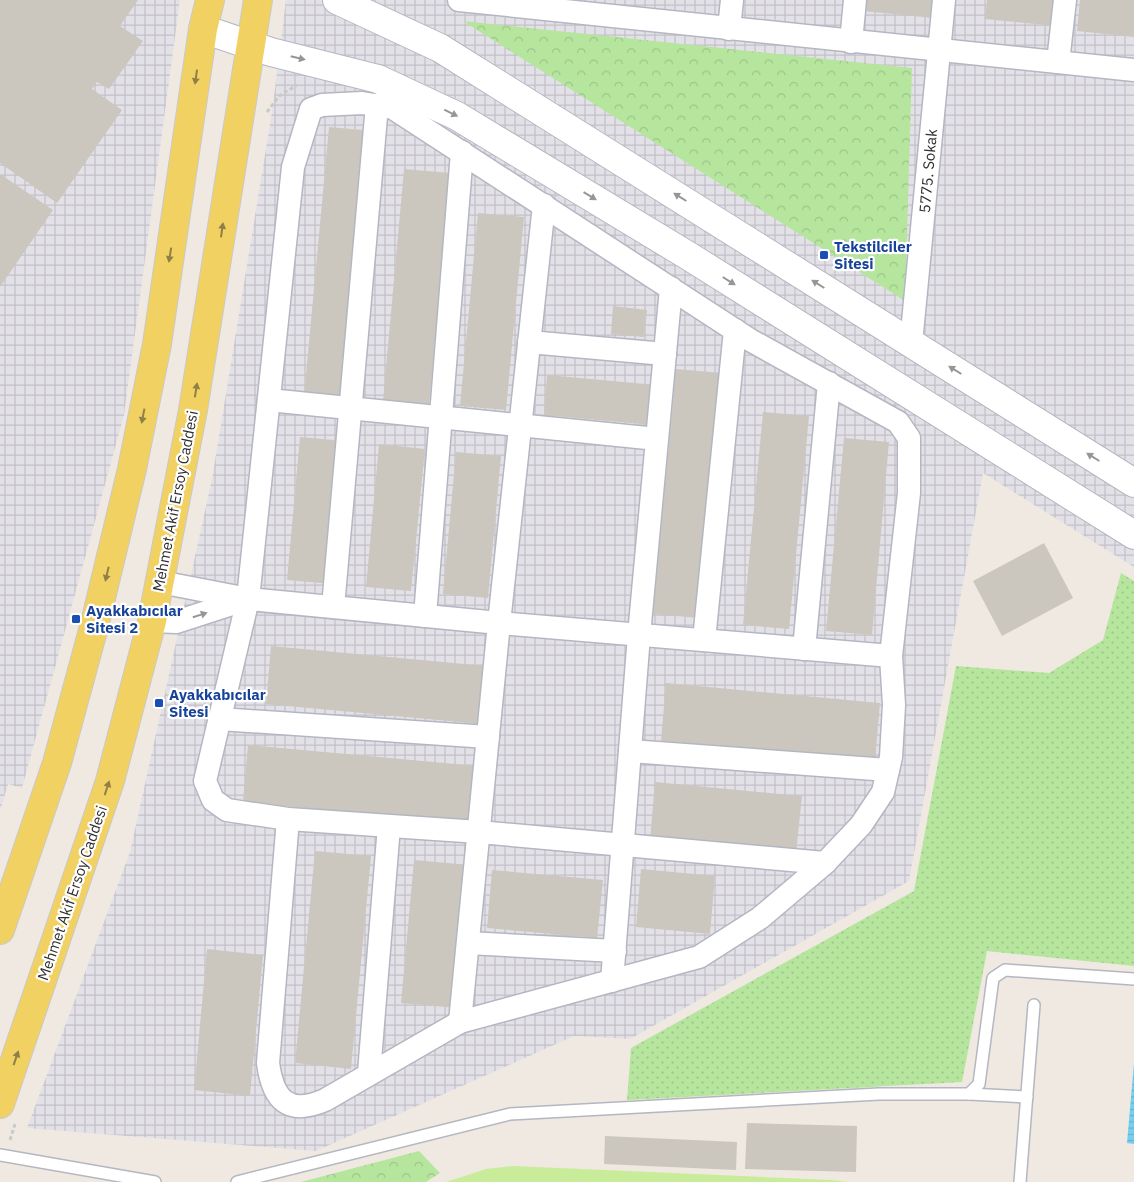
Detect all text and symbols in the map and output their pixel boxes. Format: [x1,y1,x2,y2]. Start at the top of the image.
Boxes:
one-way arrow [291,54,306,62]
one-way arrow [192,70,200,86]
one-way arrow [443,109,458,117]
street label: 5775. Sokak [915,128,941,214]
one-way arrow [584,192,597,201]
one-way arrow [673,193,687,202]
one-way arrow [218,222,226,238]
place label: Tekstilciler Sitesi [834,237,912,273]
one-way arrow [166,248,174,264]
marker: Tekstilciler Sitesi [818,249,830,261]
one-way arrow [722,276,735,285]
one-way arrow [811,279,824,288]
one-way arrow [949,366,962,375]
one-way arrow [193,382,201,398]
one-way arrow [138,408,146,424]
street label: Mehmet Akif Ersoy Caddesi [148,409,202,593]
one-way arrow [1086,452,1099,461]
one-way arrow [103,567,111,582]
place label: Ayakkabıcılar Sitesi 2 [86,601,183,637]
one-way arrow [193,610,208,618]
marker: Ayakkabıcılar Sitesi 2 [70,613,82,625]
place label: Ayakkabıcılar Sitesi [169,685,266,721]
marker: Ayakkabıcılar Sitesi [153,697,165,709]
one-way arrow [104,780,112,795]
street label: Mehmet Akif Ersoy Caddesi [33,803,111,983]
one-way arrow [12,1050,20,1065]

